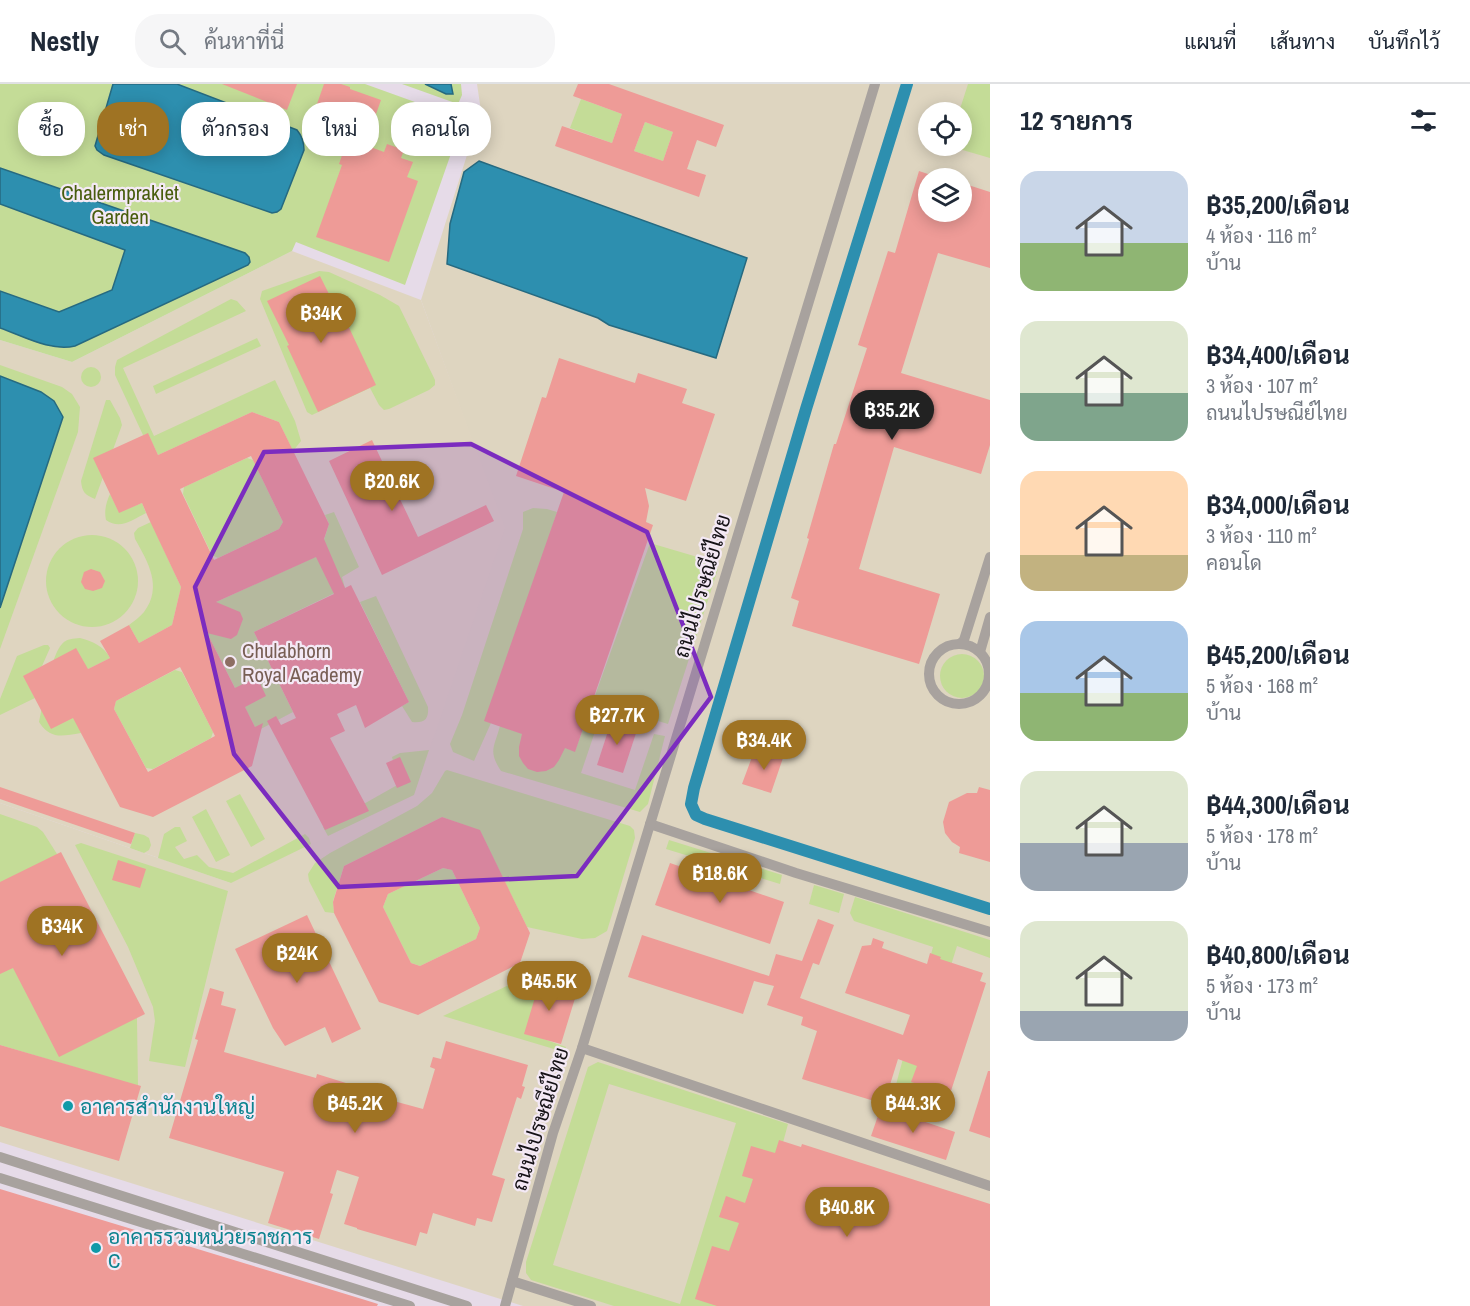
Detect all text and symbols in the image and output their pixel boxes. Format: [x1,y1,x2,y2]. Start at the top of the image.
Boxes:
search box [135,14,555,68]
text: Nestly [30,22,99,60]
icon: search [156,25,189,58]
text: ค้นหาที่นี่ [204,26,284,56]
text: แผนที่ [1184,27,1237,56]
text: เส้นทาง [1270,27,1335,56]
text: บันทึกไว้ [1368,27,1440,56]
chip: ซื้อ [18,102,85,156]
chip: เช่า [97,102,169,156]
chip: ตัวกรอง [181,102,290,156]
chip: ใหม่ [302,102,379,156]
chip: คอนโด [391,102,491,156]
map controls [918,102,972,222]
button: locate [918,102,972,156]
text: 12 รายการ [1020,103,1133,138]
icon: filters [1407,104,1440,137]
button: layers [918,168,972,222]
park label: Chalermprakiet Garden [61,178,179,231]
text: ฿35,200/เดือน [1206,187,1350,222]
icon: home [1068,195,1140,267]
text: 4 ห้อง · 116 m² [1206,222,1317,249]
text: บ้าน [1206,249,1241,276]
pin: ฿34K [285,293,357,344]
text: ฿34K [300,299,342,326]
text: ฿34,400/เดือน [1206,337,1350,372]
icon: home [1068,345,1140,417]
text: 3 ห้อง · 107 m² [1206,372,1318,399]
pin: ฿35.2K [843,390,941,441]
text: ฿35.2K [864,396,920,423]
text: ถนนไปรษณีย์ไทย [1206,399,1348,426]
pin: ฿20.6K [343,461,441,512]
text: ฿20.6K [364,467,420,494]
text: ฿34,000/เดือน [1206,487,1350,522]
icon: home [1068,495,1140,567]
street label: ถนนไปรษณีย์ไทย [666,511,738,661]
text: 3 ห้อง · 110 m² [1206,522,1317,549]
text: คอนโด [1206,549,1262,576]
place label: Chulabhorn Royal Academy [242,636,362,689]
text: ฿45,200/เดือน [1206,637,1350,672]
icon: home [1068,645,1140,717]
marker: Chulabhorn Royal Academy [223,655,237,669]
text: 5 ห้อง · 168 m² [1206,672,1318,699]
pin: ฿27.7K [568,695,666,746]
text: บ้าน [1206,699,1241,726]
text: ฿27.7K [589,701,645,728]
pin: ฿34.4K [715,720,813,771]
text: ฿34.4K [736,726,792,753]
text: ฿44,300/เดือน [1206,787,1350,822]
icon: home [1068,795,1140,867]
text: 5 ห้อง · 178 m² [1206,822,1318,849]
text: บ้าน [1206,849,1241,876]
pin: ฿18.6K [671,853,769,904]
text: ฿18.6K [692,859,748,886]
pin: ฿34K [26,906,98,957]
text: ฿34K [41,912,83,939]
pin: ฿24K [261,933,333,984]
text: ฿40,800/เดือน [1206,937,1350,972]
text: ฿24K [276,939,318,966]
icon: home [1068,945,1140,1017]
pin: ฿45.5K [500,961,598,1012]
text: ฿45.5K [521,967,577,994]
text: 5 ห้อง · 173 m² [1206,972,1318,999]
text: บ้าน [1206,999,1241,1026]
street label: ถนนไปรษณีย์ไทย [504,1044,576,1194]
pin: ฿45.2K [306,1083,404,1134]
pin: ฿44.3K [864,1083,962,1134]
text: ฿45.2K [327,1089,383,1116]
text: ฿44.3K [885,1089,941,1116]
place label: อาคารสำนักงานใหญ่ [80,1092,255,1121]
marker: อาคารสำนักงานใหญ่ [61,1099,75,1113]
pin: ฿40.8K [798,1187,896,1238]
text: ฿40.8K [819,1193,875,1220]
place label: อาคารรวมหน่วยราชการ C [108,1222,312,1275]
marker: อาคารรวมหน่วยราชการ C [89,1241,103,1255]

